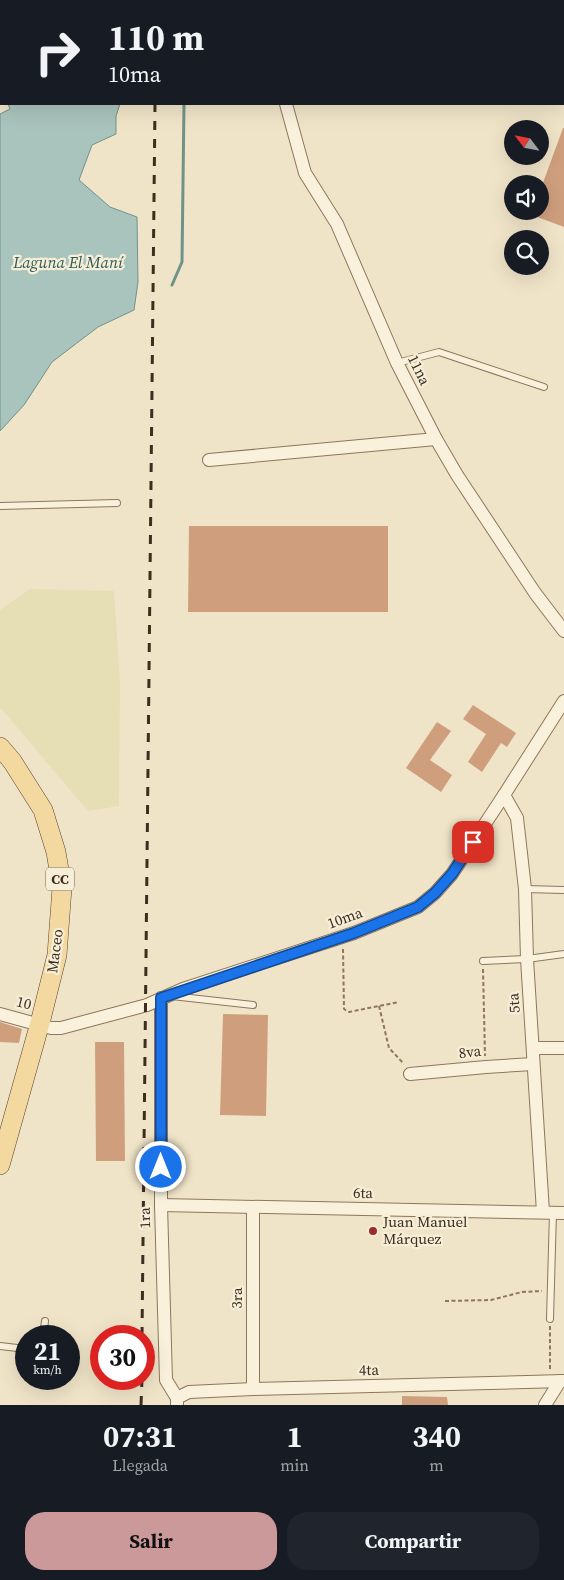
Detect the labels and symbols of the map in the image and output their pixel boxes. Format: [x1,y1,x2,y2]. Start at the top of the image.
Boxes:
north arrow [504,120,549,165]
water label: Laguna El Maní [12,251,124,273]
street label: 11na [403,351,436,389]
pin [452,821,494,863]
road number: CC [46,868,74,891]
street label: 10ma [324,901,366,934]
street label: Maceo [41,928,68,974]
street label: 10 [14,991,34,1015]
street label: 5ta [502,992,525,1014]
street label: 8va [458,1040,483,1063]
position arrow [134,1140,186,1192]
street label: 6ta [353,1182,374,1203]
street label: 1ra [134,1207,155,1229]
place label: Juan Manuel Márquez [382,1211,468,1249]
marker: Juan Manuel Márquez [367,1225,379,1237]
street label: 3ra [226,1287,247,1309]
speed limit sign: 30 [90,1325,155,1390]
street label: 4ta [359,1359,380,1380]

